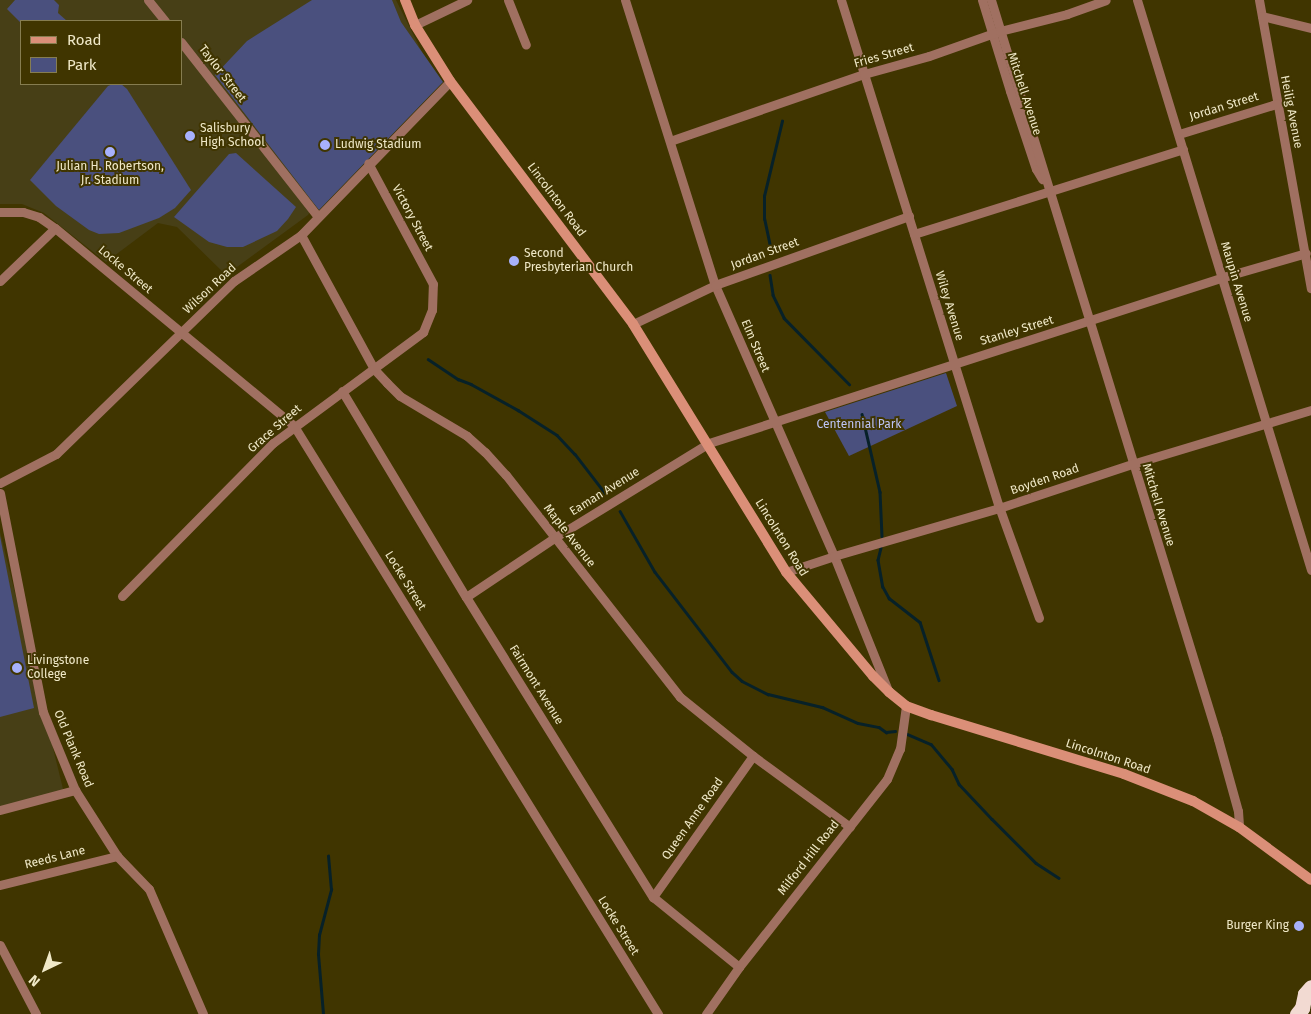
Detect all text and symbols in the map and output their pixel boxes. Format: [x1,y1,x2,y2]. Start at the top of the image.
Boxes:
legend [20,20,182,85]
text: Road [67,31,102,49]
street label: Fries Street [853,41,915,71]
street label: Taylor Street [195,43,249,105]
street label: Mitchell Avenue [1004,51,1044,137]
text: Park [67,56,97,74]
street label: Heilig Avenue [1277,74,1305,150]
street label: Jordan Street [1188,90,1260,124]
place label: Salisbury High School [200,122,265,150]
marker: Salisbury High School [184,130,196,142]
place label: Ludwig Stadium [335,138,422,152]
marker: Ludwig Stadium [319,139,331,151]
marker: Julian H. Robertson, Jr. Stadium [104,146,116,158]
place label: Julian H. Robertson, Jr. Stadium [56,160,164,188]
street label: Lincolnton Road [524,160,588,240]
street label: Victory Street [388,182,436,254]
street label: Jordan Street [729,235,801,273]
street label: Maupin Avenue [1217,240,1255,324]
street label: Locke Street [95,243,155,297]
place label: Second Presbyterian Church [524,247,633,275]
marker: Second Presbyterian Church [508,255,520,267]
street label: Wilson Road [180,261,240,317]
street label: Wiley Avenue [932,269,966,343]
street label: Stanley Street [979,313,1055,349]
street label: Elm Street [737,317,773,375]
street label: Grace Street [245,402,305,456]
park label: Centennial Park [817,418,901,432]
street label: Boyden Road [1009,462,1081,498]
street label: Mitchell Avenue [1139,462,1177,548]
street label: Eaman Avenue [567,465,643,519]
street label: Lincolnton Road [751,497,811,579]
street label: Maple Avenue [540,502,598,570]
street label: Locke Street [381,549,429,613]
street label: Fairmont Avenue [506,642,566,728]
place label: Livingstone College [27,654,89,682]
marker: Livingstone College [11,662,23,674]
street label: Old Plank Road [50,708,96,790]
street label: Lincolnton Road [1064,736,1152,778]
street label: Queen Anne Road [659,775,727,863]
street label: Milford Hill Road [775,818,843,898]
street label: Reeds Lane [23,844,87,872]
street label: Locke Street [594,894,642,958]
place label: Burger King [1226,919,1289,933]
marker: Burger King [1293,920,1305,932]
north arrow [20,944,70,994]
text: N [25,971,44,990]

